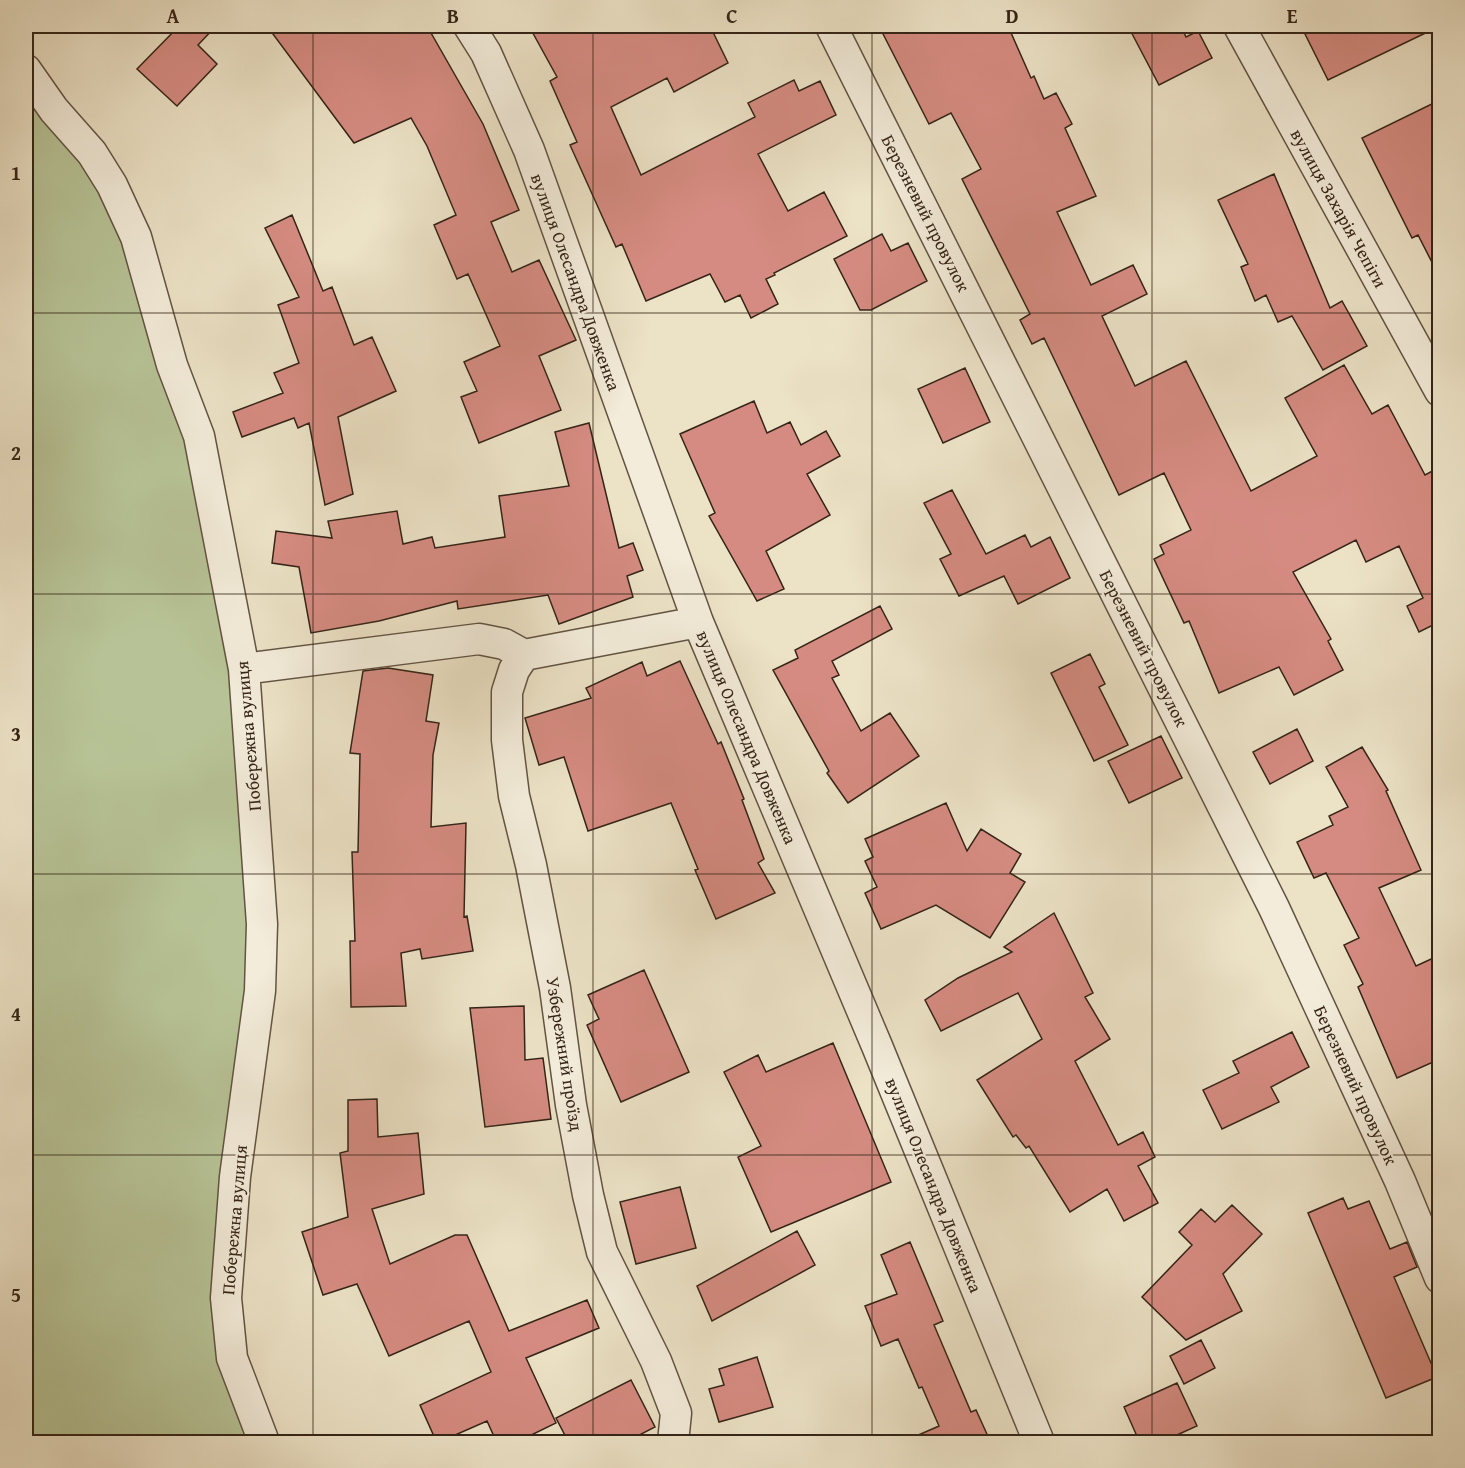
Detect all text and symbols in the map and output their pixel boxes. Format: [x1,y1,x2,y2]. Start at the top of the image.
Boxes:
text: A [167,1,180,30]
text: B [447,1,459,30]
text: C [726,1,738,30]
text: D [1005,1,1019,30]
text: E [1287,1,1298,30]
street label: вулиця Захарія Чепіги [1284,123,1394,293]
street label: Березневий провулок [875,130,978,297]
text: 1 [11,158,21,187]
street label: вулиця Олесандра Довженка [524,169,628,395]
text: 2 [11,438,21,467]
street label: Березневий провулок [1093,565,1196,732]
street label: вулиця Олесандра Довженка [690,626,804,848]
street label: Побережна вулиця [228,660,268,812]
text: 3 [11,719,21,748]
street label: Узбережний проїзд [539,975,591,1133]
text: 4 [11,999,21,1028]
street label: Березневий провулок [1307,1001,1405,1170]
street label: вулиця Олесандра Довженка [878,1073,990,1297]
street label: Побережна вулиця [214,1144,254,1296]
text: 5 [11,1280,21,1309]

